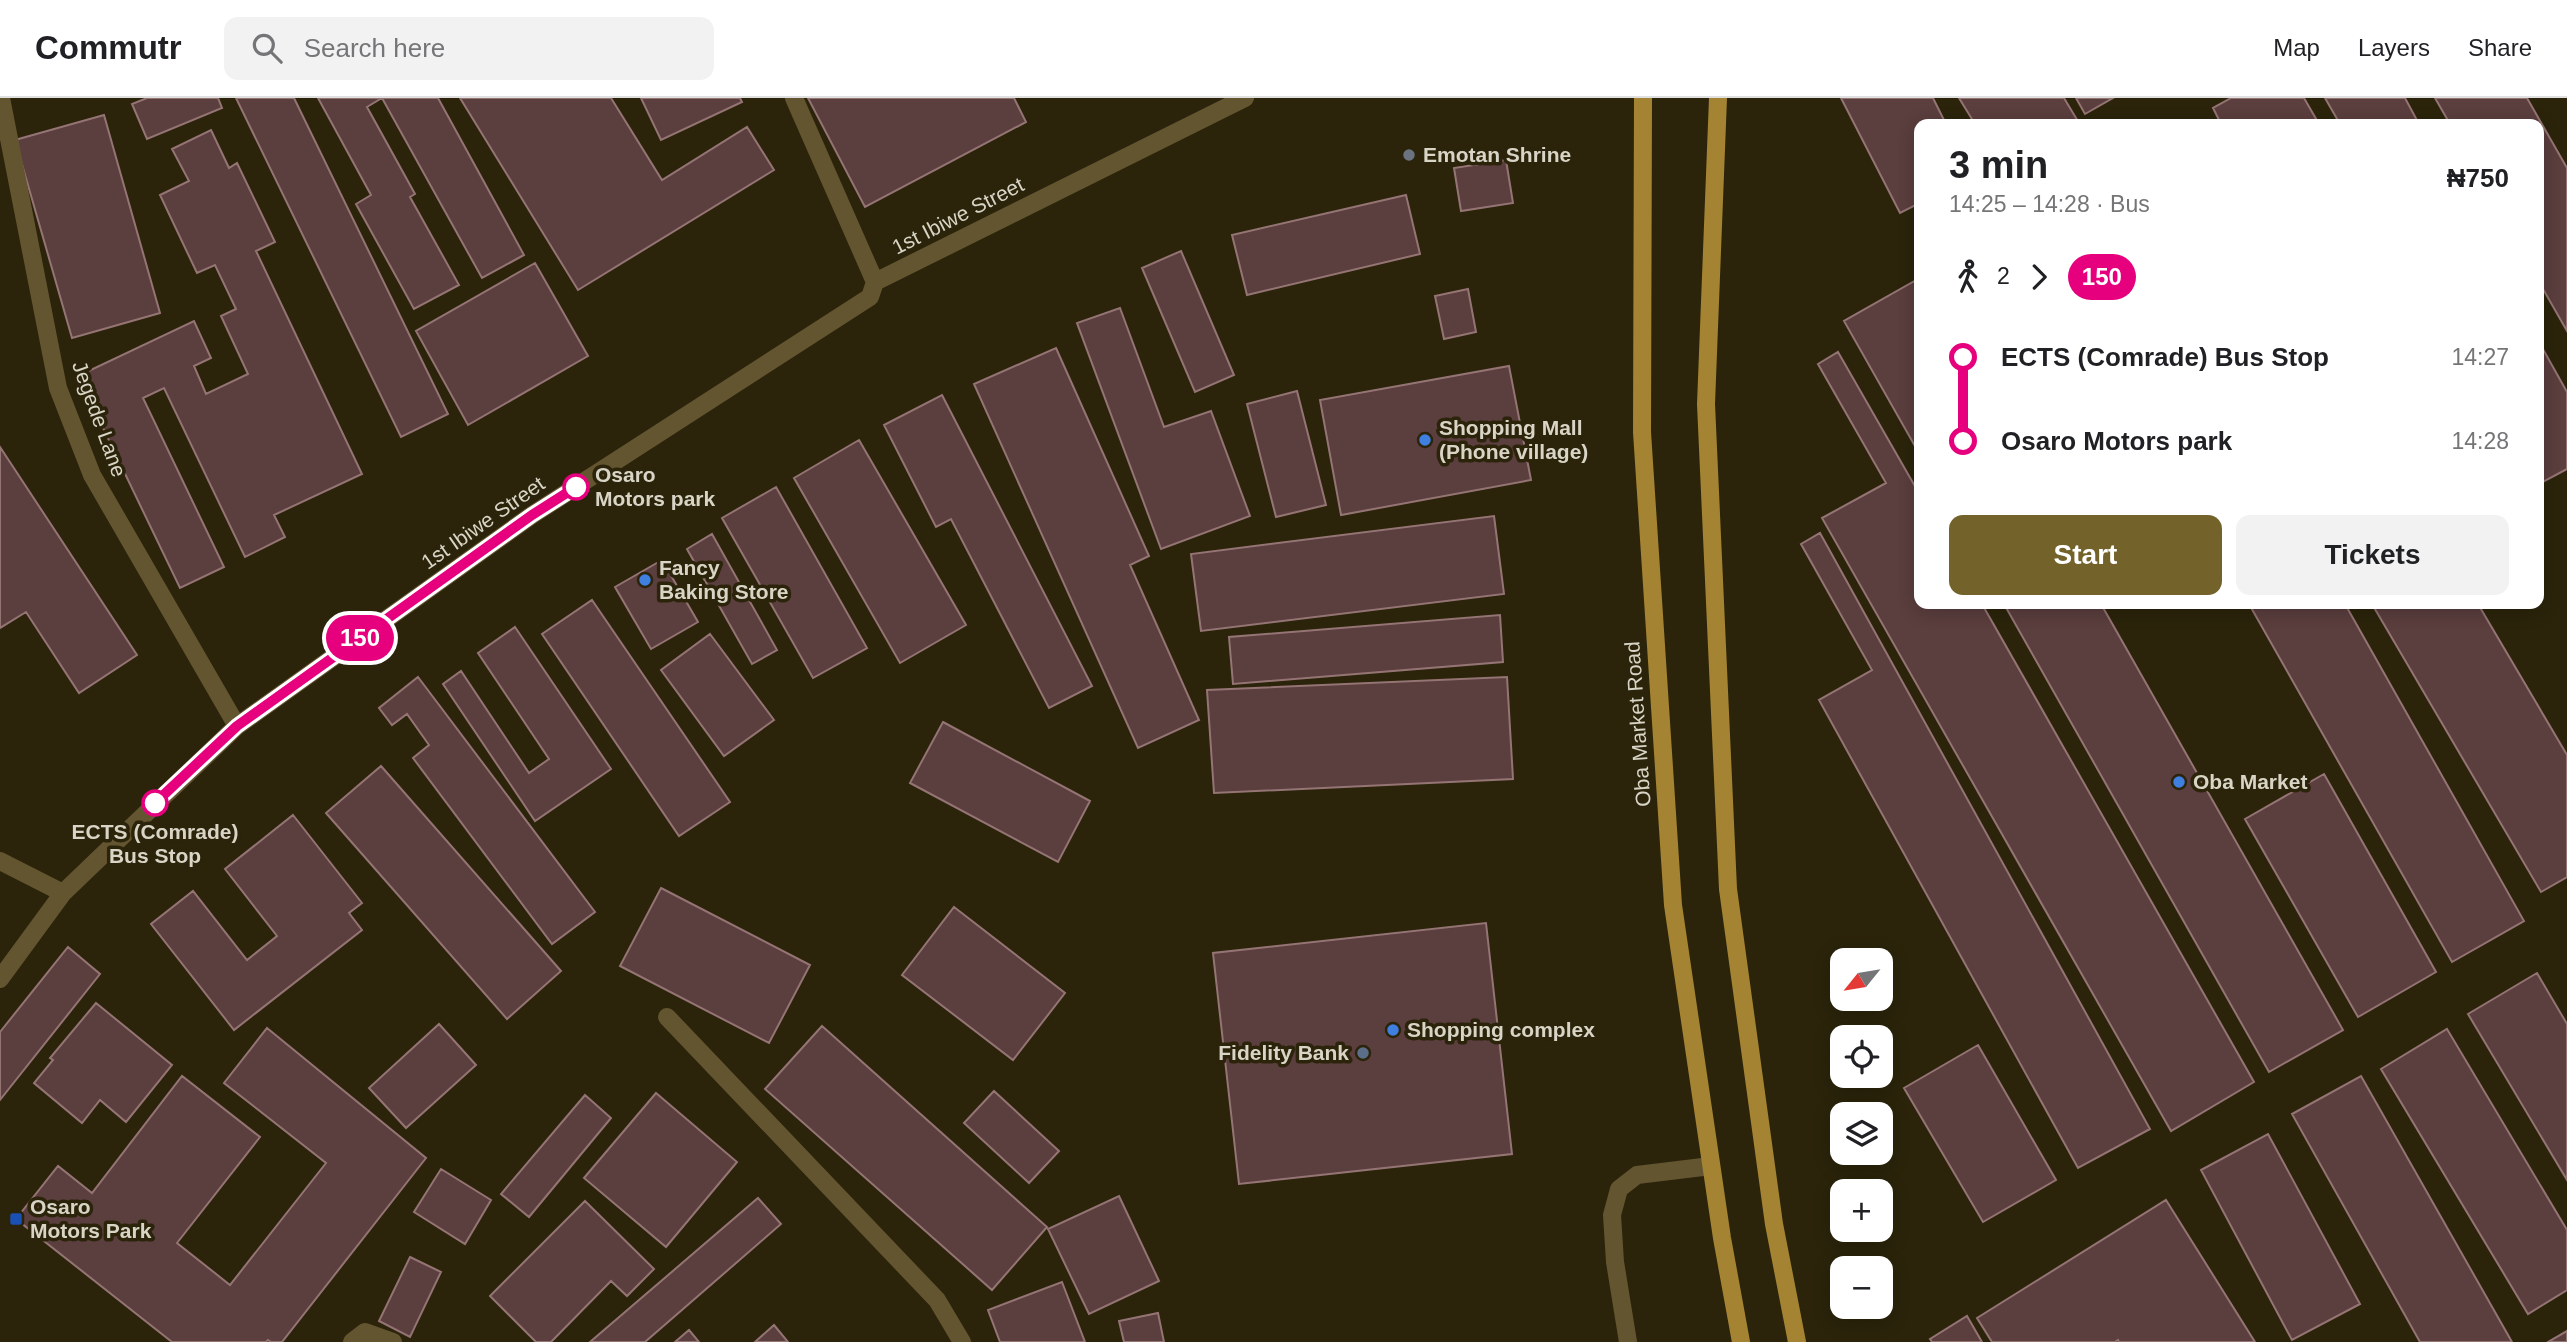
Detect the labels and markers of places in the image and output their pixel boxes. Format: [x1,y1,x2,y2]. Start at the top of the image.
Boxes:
place label: Emotan Shrine [1423,143,1571,166]
marker: Emotan Shrine [1401,147,1417,163]
place label: Shopping Mall (Phone village) [1439,416,1588,463]
marker: Shopping Mall (Phone village) [1417,432,1433,448]
place label: Osaro Motors park [595,463,716,510]
marker: Osaro Motors park [563,474,589,500]
place label: Fancy Baking Store [659,556,789,603]
marker: Fancy Baking Store [637,572,653,588]
place label: Oba Market [2193,770,2307,793]
marker: Oba Market [2171,774,2187,790]
marker: ECTS (Comrade) Bus Stop [142,790,168,816]
place label: ECTS (Comrade) Bus Stop [72,820,238,867]
place label: Shopping complex [1407,1018,1595,1041]
marker: Shopping complex [1385,1022,1401,1038]
place label: Fidelity Bank [1218,1041,1349,1064]
marker: Fidelity Bank [1355,1045,1371,1061]
place label: Osaro Motors Park [30,1195,152,1242]
marker: Osaro Motors Park [8,1211,24,1227]

